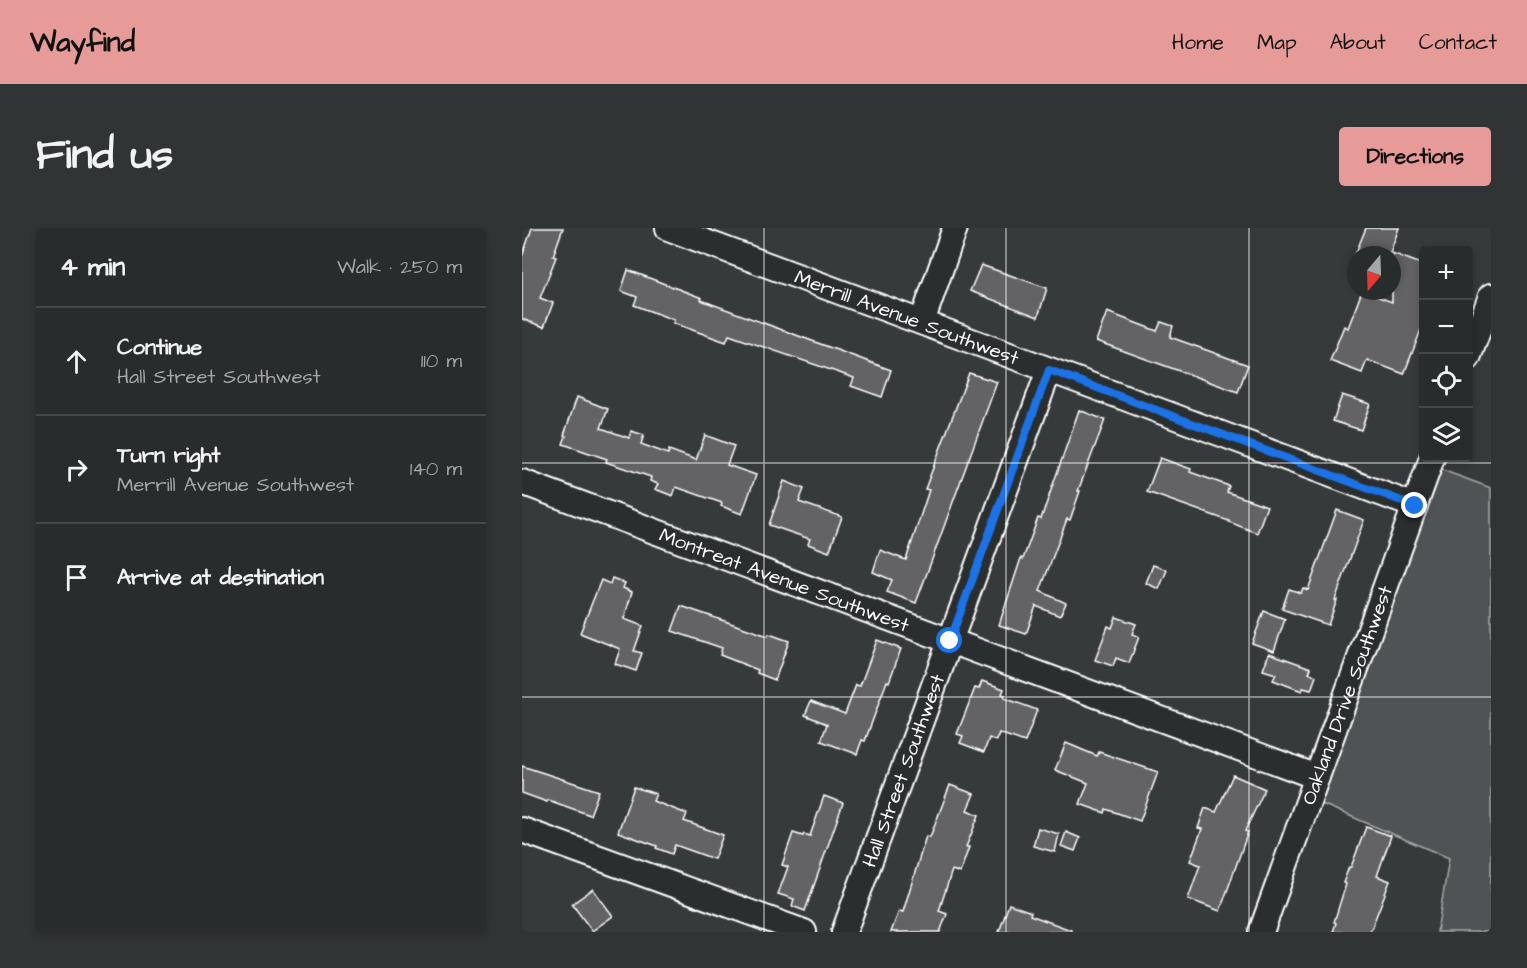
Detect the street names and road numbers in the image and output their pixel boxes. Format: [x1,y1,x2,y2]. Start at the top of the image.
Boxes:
street label: Merrill Avenue Southwest [791,263,1023,372]
street label: Montreat Avenue Southwest [655,521,913,639]
street label: Oakland Drive Southwest [1295,582,1400,809]
street label: Hall Street Southwest [856,670,952,871]

